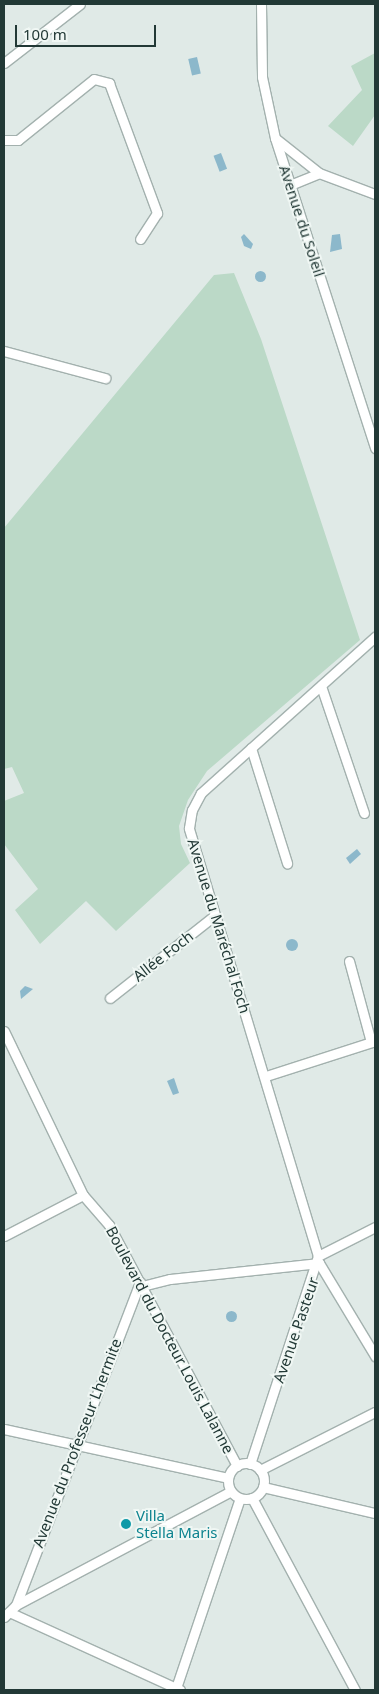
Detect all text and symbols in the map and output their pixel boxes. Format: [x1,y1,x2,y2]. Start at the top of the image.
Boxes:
scale bar [18,15,159,47]
text: 100 m [23,24,67,44]
street label: Avenue du Soleil [275,163,329,279]
street label: Avenue du Maréchal Foch [184,837,254,1015]
street label: Allée Foch [129,927,197,985]
street label: Boulevard du Docteur Louis Lalanne [102,1223,238,1457]
street label: Avenue Pasteur [269,1275,323,1385]
street label: Avenue du Professeur Lhermite [29,1336,125,1550]
place label: Villa Stella Maris [136,1506,217,1541]
marker: Villa Stella Maris [120,1518,132,1530]

